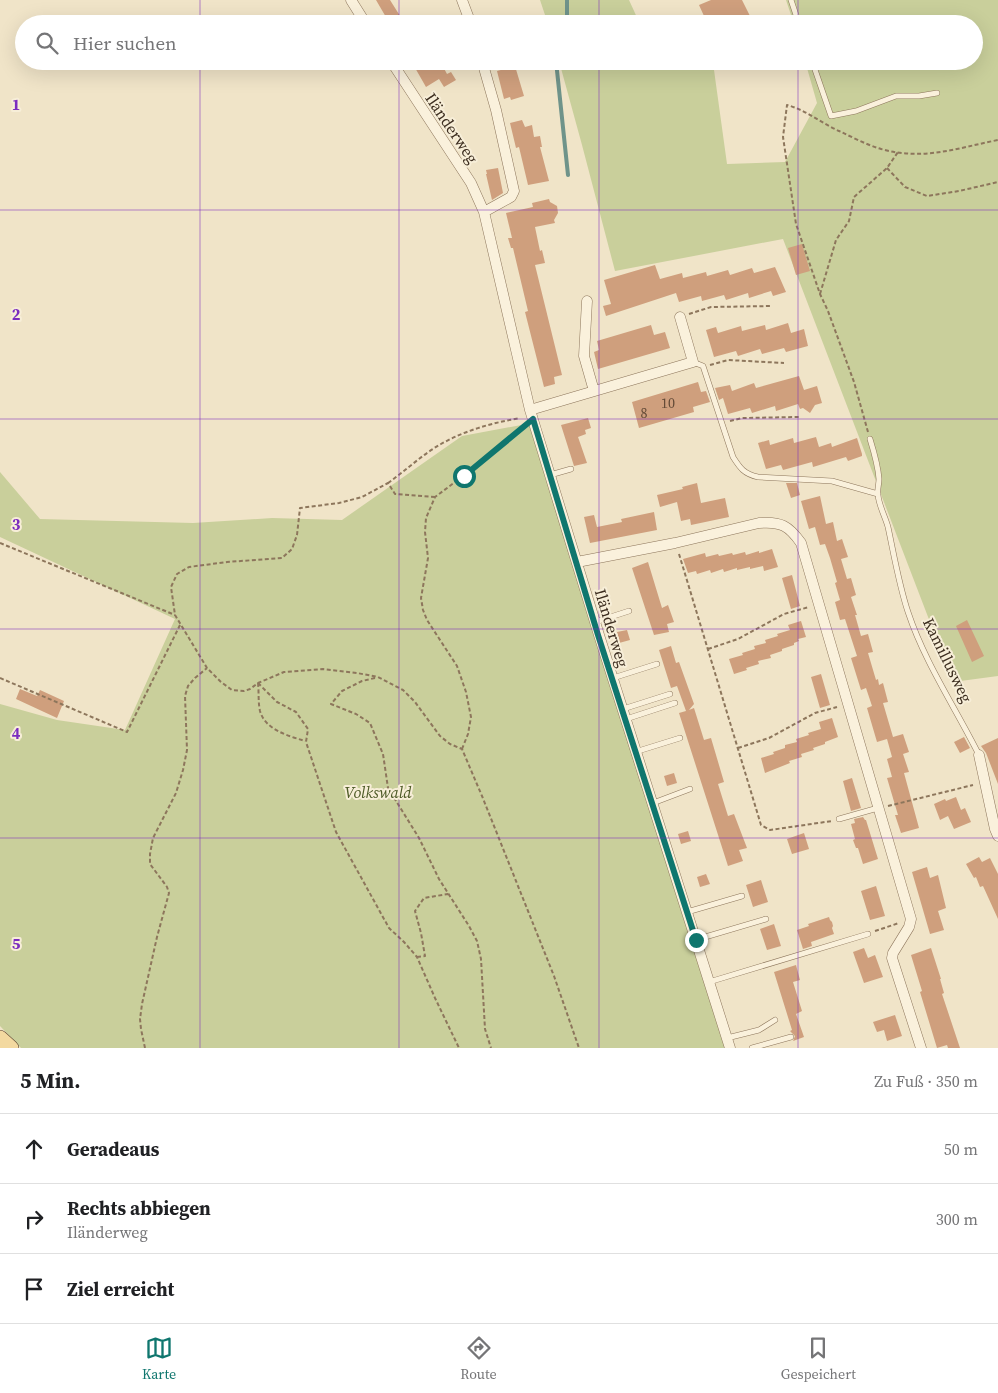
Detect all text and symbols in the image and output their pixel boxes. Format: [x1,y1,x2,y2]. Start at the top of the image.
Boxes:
search box [15,15,983,70]
icon: search [33,29,61,57]
text: Hier suchen [73,30,177,56]
street label: Iländerweg [420,88,484,168]
text: 1 [12,93,20,115]
text: 2 [12,303,21,325]
house number: 10 [661,393,675,413]
house number: 8 [641,403,648,423]
route start [453,465,476,488]
text: 3 [12,513,21,535]
street label: Iländerweg [590,586,634,670]
street label: Kamillusweg [918,614,978,706]
text: 4 [12,722,21,744]
park label: Volkswald [344,781,412,803]
route end [685,929,708,952]
text: 5 [12,932,21,954]
text: 5 Min. [20,1066,81,1095]
text: Zu Fuß · 350 m [874,1070,978,1092]
icon: ahead [20,1135,48,1163]
text: Geradeaus [67,1136,159,1162]
text: 50 m [944,1138,978,1160]
text: Rechts abbiegen [67,1195,211,1221]
icon: right [20,1205,48,1233]
text: 300 m [936,1208,978,1230]
text: Iländerweg [67,1221,148,1243]
icon: arrive [20,1275,48,1303]
text: Ziel erreicht [67,1276,174,1302]
tab: Karte [142,1334,176,1384]
tab: Route [460,1334,497,1384]
tab: Gespeichert [781,1334,856,1384]

